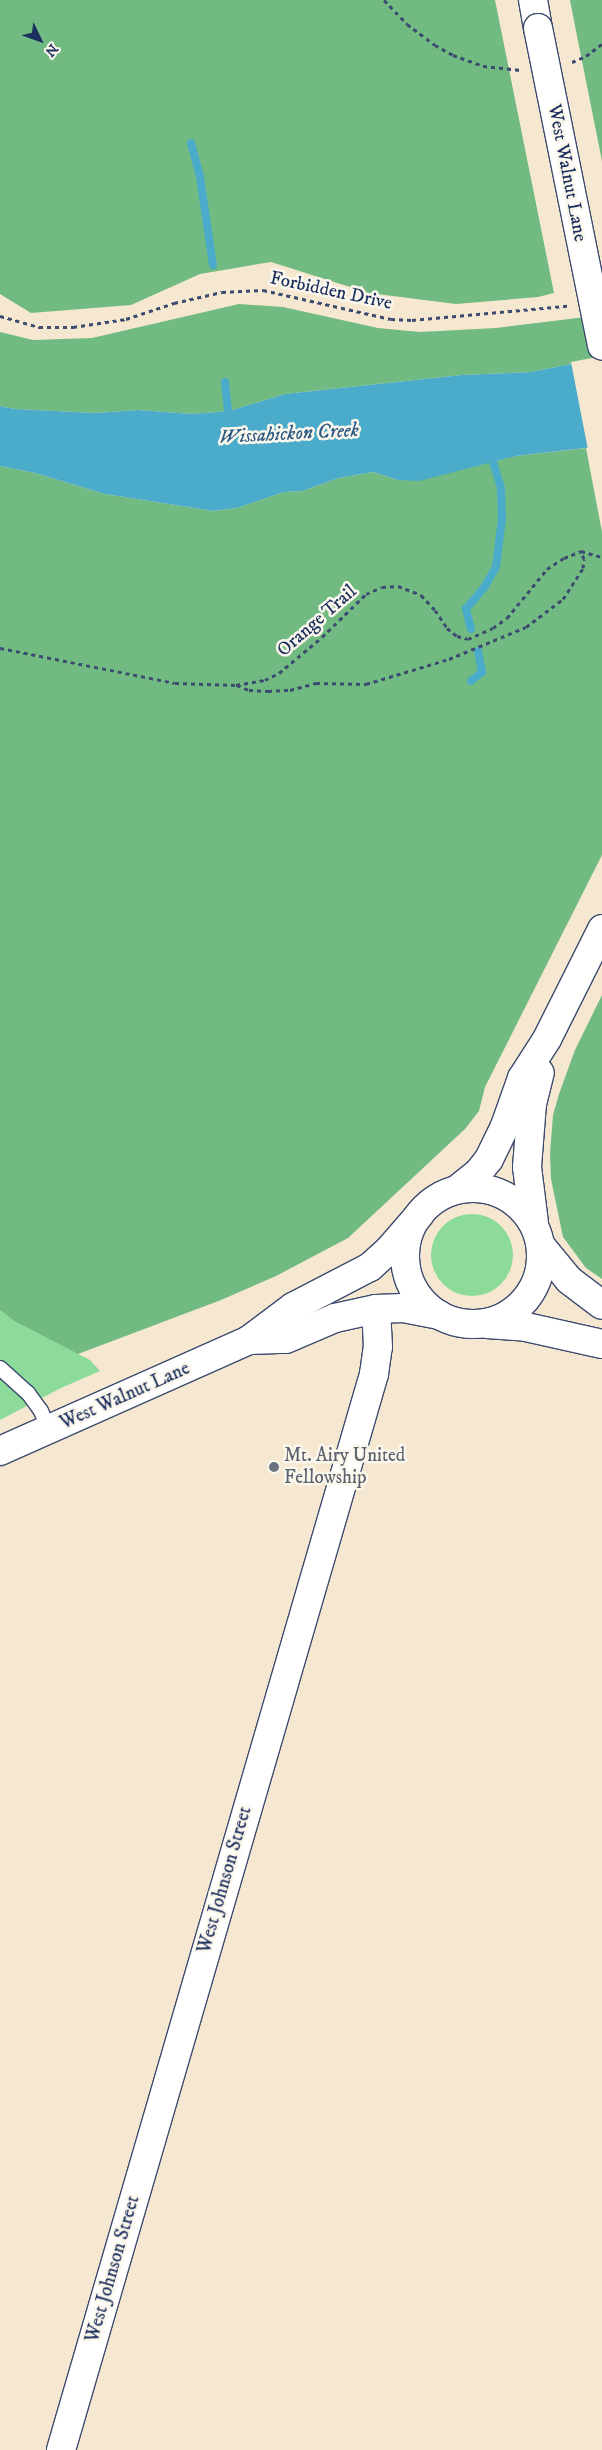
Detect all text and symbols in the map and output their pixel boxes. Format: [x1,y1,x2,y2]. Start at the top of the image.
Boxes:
north arrow [15,15,65,65]
text: N [41,40,62,60]
street label: West Walnut Lane [542,102,592,244]
street label: Forbidden Drive [268,267,394,315]
water label: Wissahickon Creek [218,418,360,450]
street label: Orange Trail [273,580,361,662]
street label: West Walnut Lane [57,1357,193,1435]
place label: Mt. Airy United Fellowship [284,1445,405,1489]
marker: Mt. Airy United Fellowship [268,1461,280,1473]
street label: West Johnson Street [193,1804,257,1956]
street label: West Johnson Street [81,2193,145,2345]

